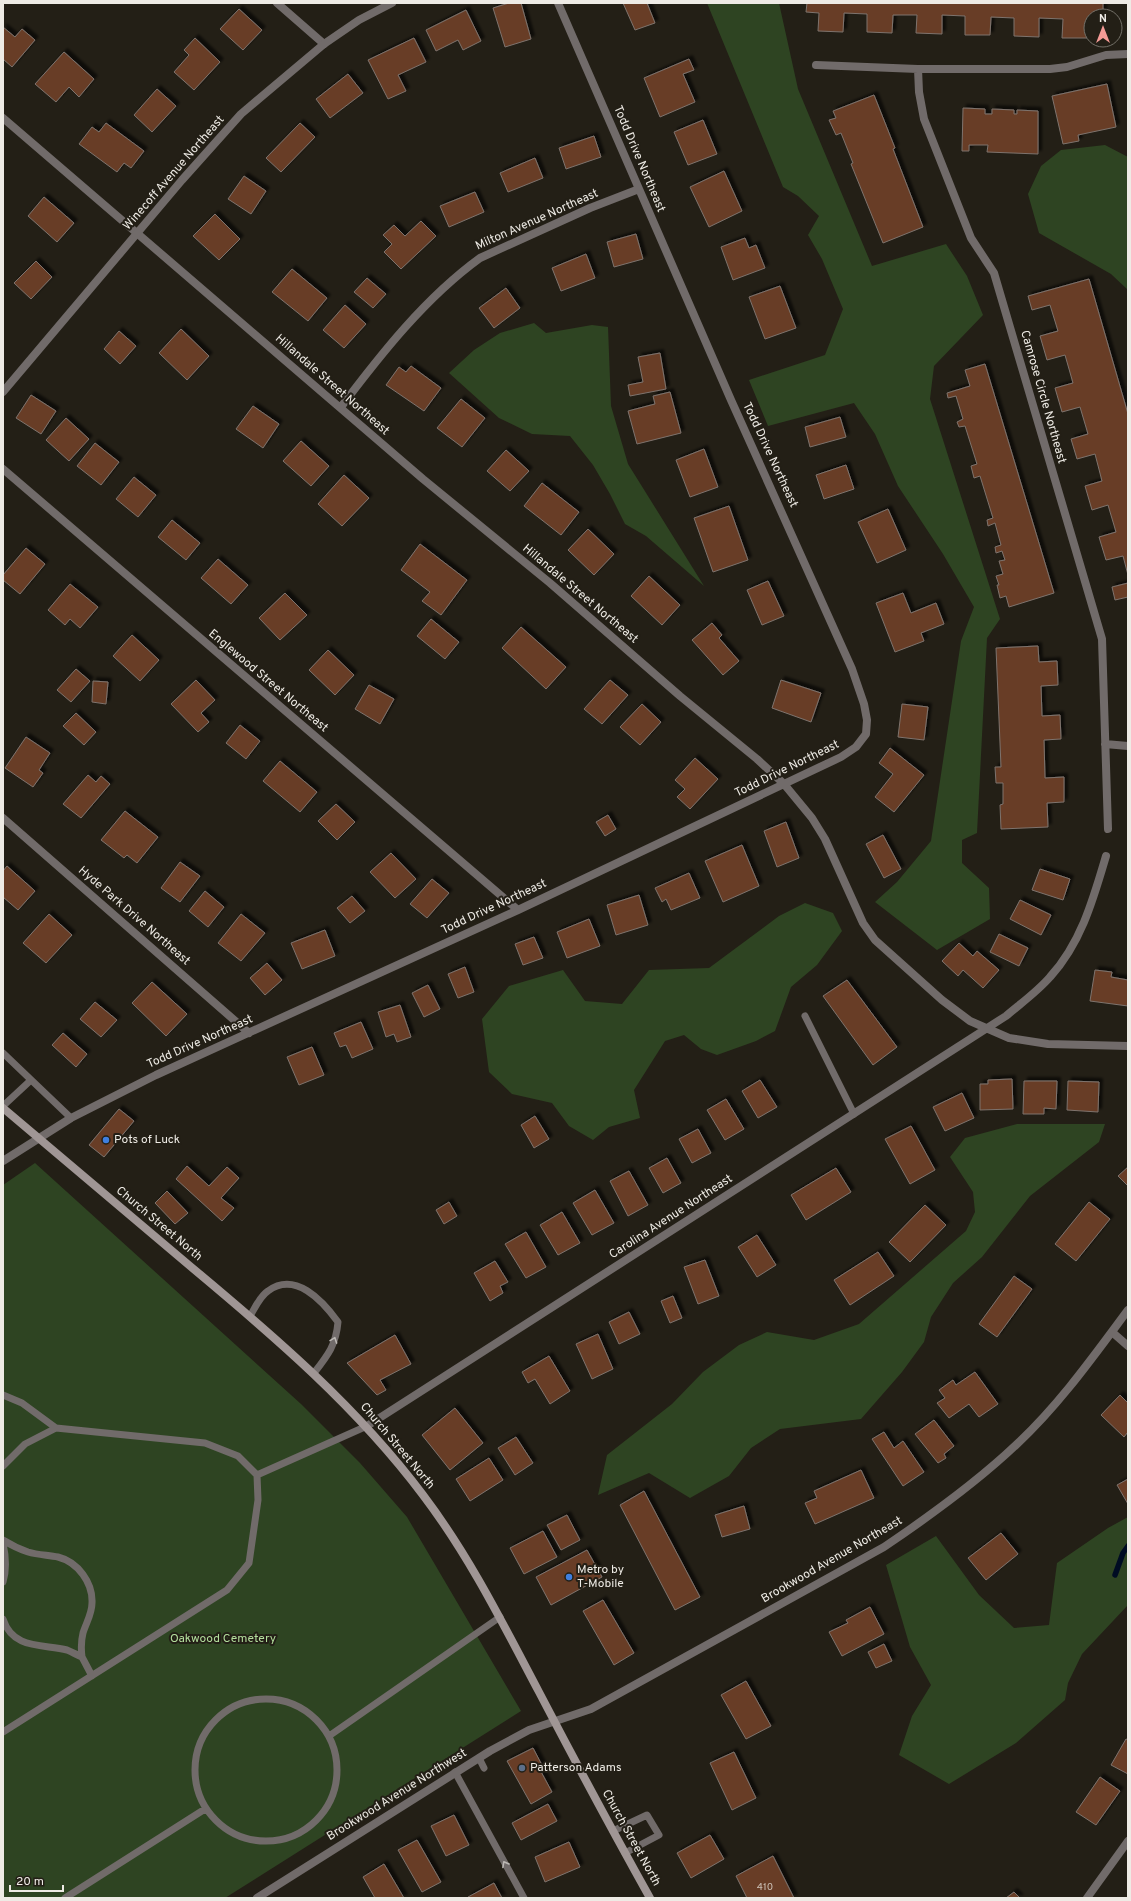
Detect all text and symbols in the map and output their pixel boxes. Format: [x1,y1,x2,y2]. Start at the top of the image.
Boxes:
north arrow [1083,8,1123,48]
text: N [1099,12,1107,26]
street label: Todd Drive Northeast [609,103,669,215]
street label: Winecoff Avenue Northeast [120,112,228,234]
street label: Milton Avenue Northeast [473,186,601,254]
street label: Camrose Circle Northeast [1016,329,1070,465]
street label: Hillandale Street Northeast [271,331,393,439]
street label: Todd Drive Northeast [739,400,801,510]
street label: Hillandale Street Northeast [519,541,641,647]
street label: Englewood Street Northeast [205,626,331,736]
street label: Todd Drive Northeast [732,737,842,801]
street label: Hyde Park Drive Northeast [75,863,193,969]
street label: Todd Drive Northeast [439,876,549,938]
street label: Todd Drive Northeast [145,1011,255,1073]
place label: Pots of Luck [114,1132,180,1148]
marker: Pots of Luck [101,1135,111,1145]
street label: Carolina Avenue Northeast [606,1171,736,1263]
street label: Church Street North [112,1183,206,1265]
one-way arrow [330,1337,338,1344]
street label: Church Street North [356,1399,438,1493]
street label: Brookwood Avenue Northeast [759,1513,905,1607]
place label: Metro by T-Mobile [577,1562,624,1592]
marker: Metro by T-Mobile [564,1572,574,1582]
park label: Oakwood Cemetery [170,1631,276,1647]
street label: Brookwood Avenue Northwest [324,1745,470,1845]
place label: Patterson Adams [530,1760,622,1776]
marker: Patterson Adams [517,1763,527,1773]
street label: Church Street North [598,1787,664,1889]
one-way arrow [503,1861,510,1868]
scale bar [10,1867,63,1893]
text: 20 m [16,1874,44,1890]
house number: 410 [757,1881,773,1894]

